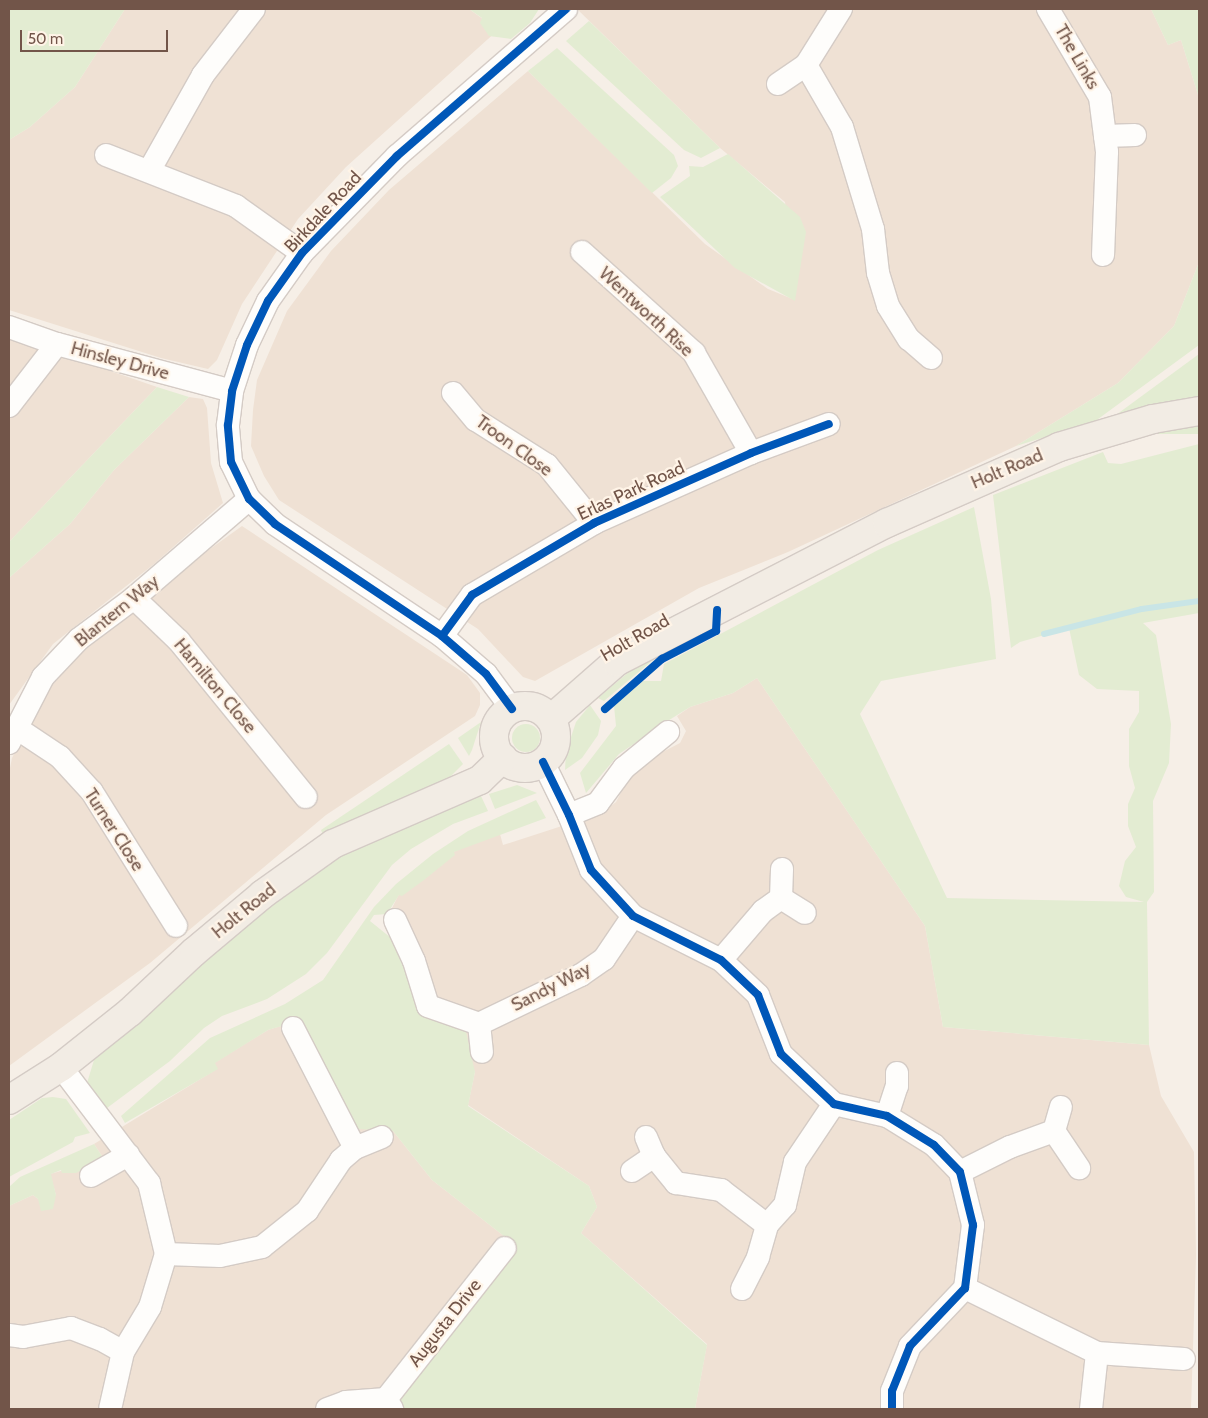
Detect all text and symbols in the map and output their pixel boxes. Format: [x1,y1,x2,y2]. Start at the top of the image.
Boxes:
scale bar [22,20,170,52]
street label: The Links [1050,21,1104,93]
text: 50 m [28,30,63,48]
street label: Birkdale Road [280,167,366,257]
street label: Wentworth Rise [594,263,698,361]
street label: Hinsley Drive [69,338,171,384]
street label: Troon Close [472,411,556,481]
street label: Holt Road [968,444,1046,494]
street label: Erlas Park Road [574,457,688,525]
street label: Blantern Way [71,570,163,652]
street label: Holt Road [597,610,673,666]
street label: Hamilton Close [169,634,261,738]
street label: Turner Close [79,785,149,875]
street label: Holt Road [208,879,280,943]
street label: Sandy Way [508,958,594,1016]
street label: Augusta Drive [404,1275,486,1371]

